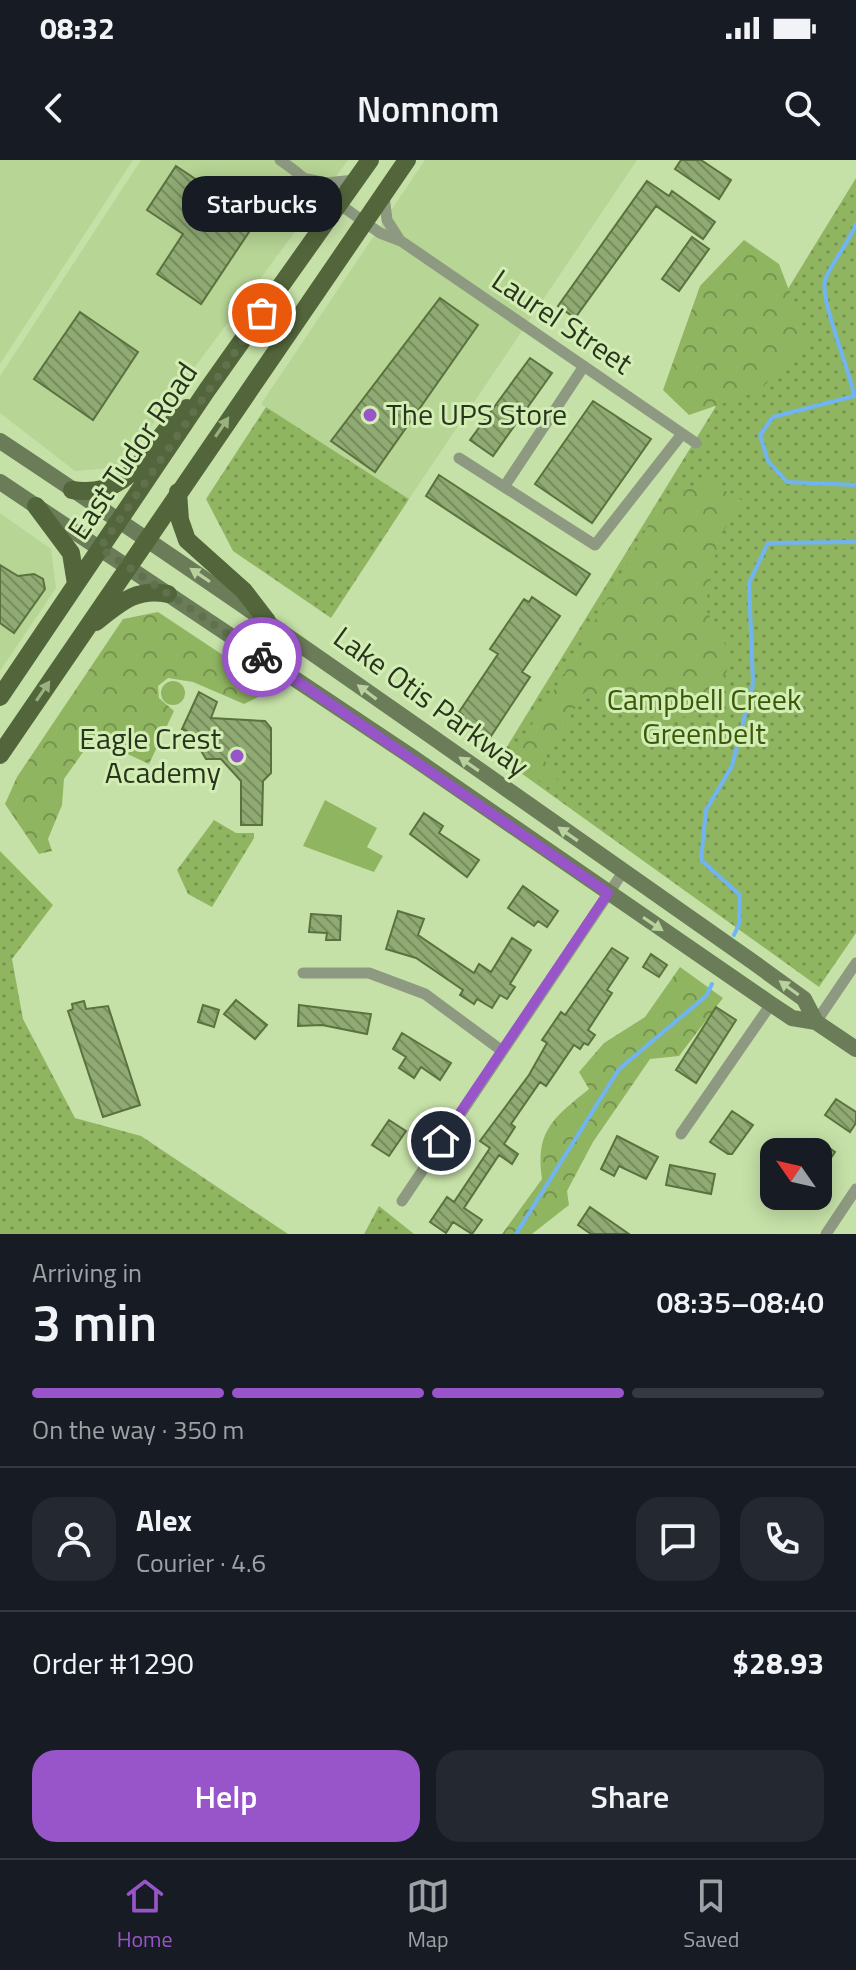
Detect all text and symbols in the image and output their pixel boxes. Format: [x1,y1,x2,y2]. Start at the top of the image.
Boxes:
text: 08:32 [40,5,115,51]
text: Nomnom [357,81,499,136]
icon: back [32,86,76,130]
icon: search [780,86,824,130]
callout: Starbucks [182,177,342,233]
text: Starbucks [207,184,317,223]
street label: Laurel Street [483,257,643,386]
pin [228,279,296,347]
icon: bag [240,291,284,335]
street label: East Tudor Road [56,352,209,548]
place label: The UPS Store [386,391,567,437]
marker: The UPS Store [361,406,379,424]
one-way arrow [214,416,229,438]
one-way arrow [189,568,210,583]
street label: Lake Otis Parkway [324,614,539,788]
courier [222,617,302,697]
icon: bike [240,635,284,679]
park label: Campbell Creek Greenbelt [607,676,801,756]
one-way arrow [36,680,51,701]
one-way arrow [357,684,378,700]
place label: Eagle Crest Academy [79,715,221,795]
marker: Eagle Crest Academy [228,747,246,765]
one-way arrow [459,757,480,772]
one-way arrow [558,827,579,842]
one-way arrow [642,916,663,931]
one-way arrow [778,980,800,996]
pin [407,1107,475,1175]
icon: home [419,1119,463,1163]
north arrow [760,1138,832,1210]
map controls [760,1138,832,1210]
text: Arriving in [32,1253,142,1292]
text: 08:35–08:40 [657,1279,824,1325]
text: 3 min [32,1282,157,1361]
text: On the way · 350 m [32,1410,244,1449]
button: person [32,1497,116,1581]
text: Alex [136,1497,192,1543]
button: chat [636,1497,720,1581]
button: phone [740,1497,824,1581]
text: Courier · 4.6 [136,1543,266,1582]
text: Order #1290 [32,1640,194,1686]
text: $28.93 [732,1640,824,1686]
button: Help [32,1750,420,1842]
button: Share [436,1750,824,1842]
tab: Home [117,1874,173,1956]
tab: Map [406,1874,450,1956]
tab: Saved [683,1874,739,1956]

